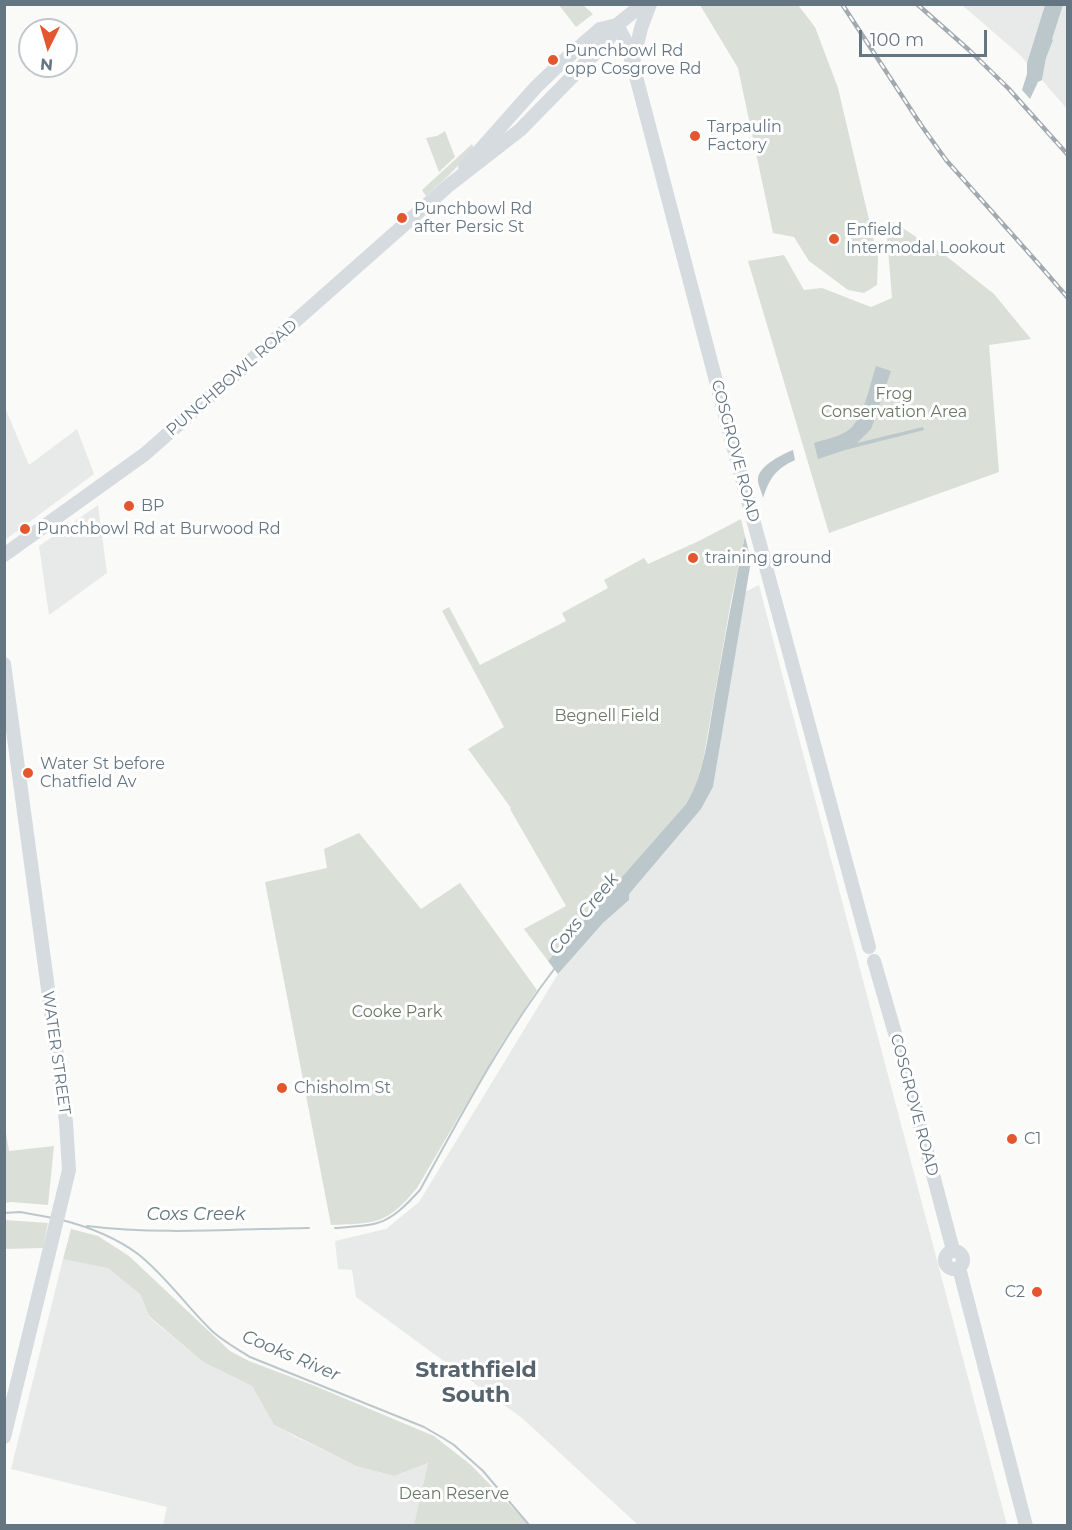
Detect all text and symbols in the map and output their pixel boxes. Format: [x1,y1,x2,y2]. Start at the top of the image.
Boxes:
north arrow [18,18,78,78]
scale bar [862,18,990,56]
text: 100 m [870,29,924,51]
place label: Punchbowl Rd opp Cosgrove Rd [565,41,701,79]
marker: Punchbowl Rd opp Cosgrove Rd [546,53,560,67]
text: N [39,54,54,74]
place label: Tarpaulin Factory [707,117,782,155]
marker: Tarpaulin Factory [688,129,702,143]
place label: Punchbowl Rd after Persic St [414,199,532,237]
marker: Punchbowl Rd after Persic St [395,211,409,225]
place label: Enfield Intermodal Lookout [846,220,1005,258]
marker: Enfield Intermodal Lookout [827,232,841,246]
street label: PUNCHBOWL ROAD [163,316,301,440]
street label: COSGROVE ROAD [707,378,763,524]
park label: Frog Conservation Area [821,384,967,422]
place label: BP [141,496,165,516]
marker: BP [122,499,136,513]
place label: Punchbowl Rd at Burwood Rd [37,519,281,539]
marker: Punchbowl Rd at Burwood Rd [18,522,32,536]
place label: training ground [705,548,832,568]
marker: training ground [686,551,700,565]
park label: Begnell Field [554,706,660,726]
place label: Water St before Chatfield Av [40,754,165,792]
marker: Water St before Chatfield Av [21,766,35,780]
water label: Coxs Creek [545,869,623,959]
street label: WATER STREET [38,990,74,1116]
park label: Cooke Park [352,1002,442,1022]
street label: COSGROVE ROAD [886,1032,942,1178]
place label: Chisholm St [294,1078,391,1098]
marker: Chisholm St [275,1081,289,1095]
place label: C1 [1024,1129,1041,1149]
marker: C1 [1005,1132,1019,1146]
water label: Coxs Creek [147,1204,245,1226]
place label: C2 [1005,1282,1025,1302]
marker: C2 [1030,1285,1044,1299]
water label: Cooks River [239,1326,343,1386]
district label: Strathfield South [415,1358,537,1410]
park label: Dean Reserve [399,1484,509,1504]

